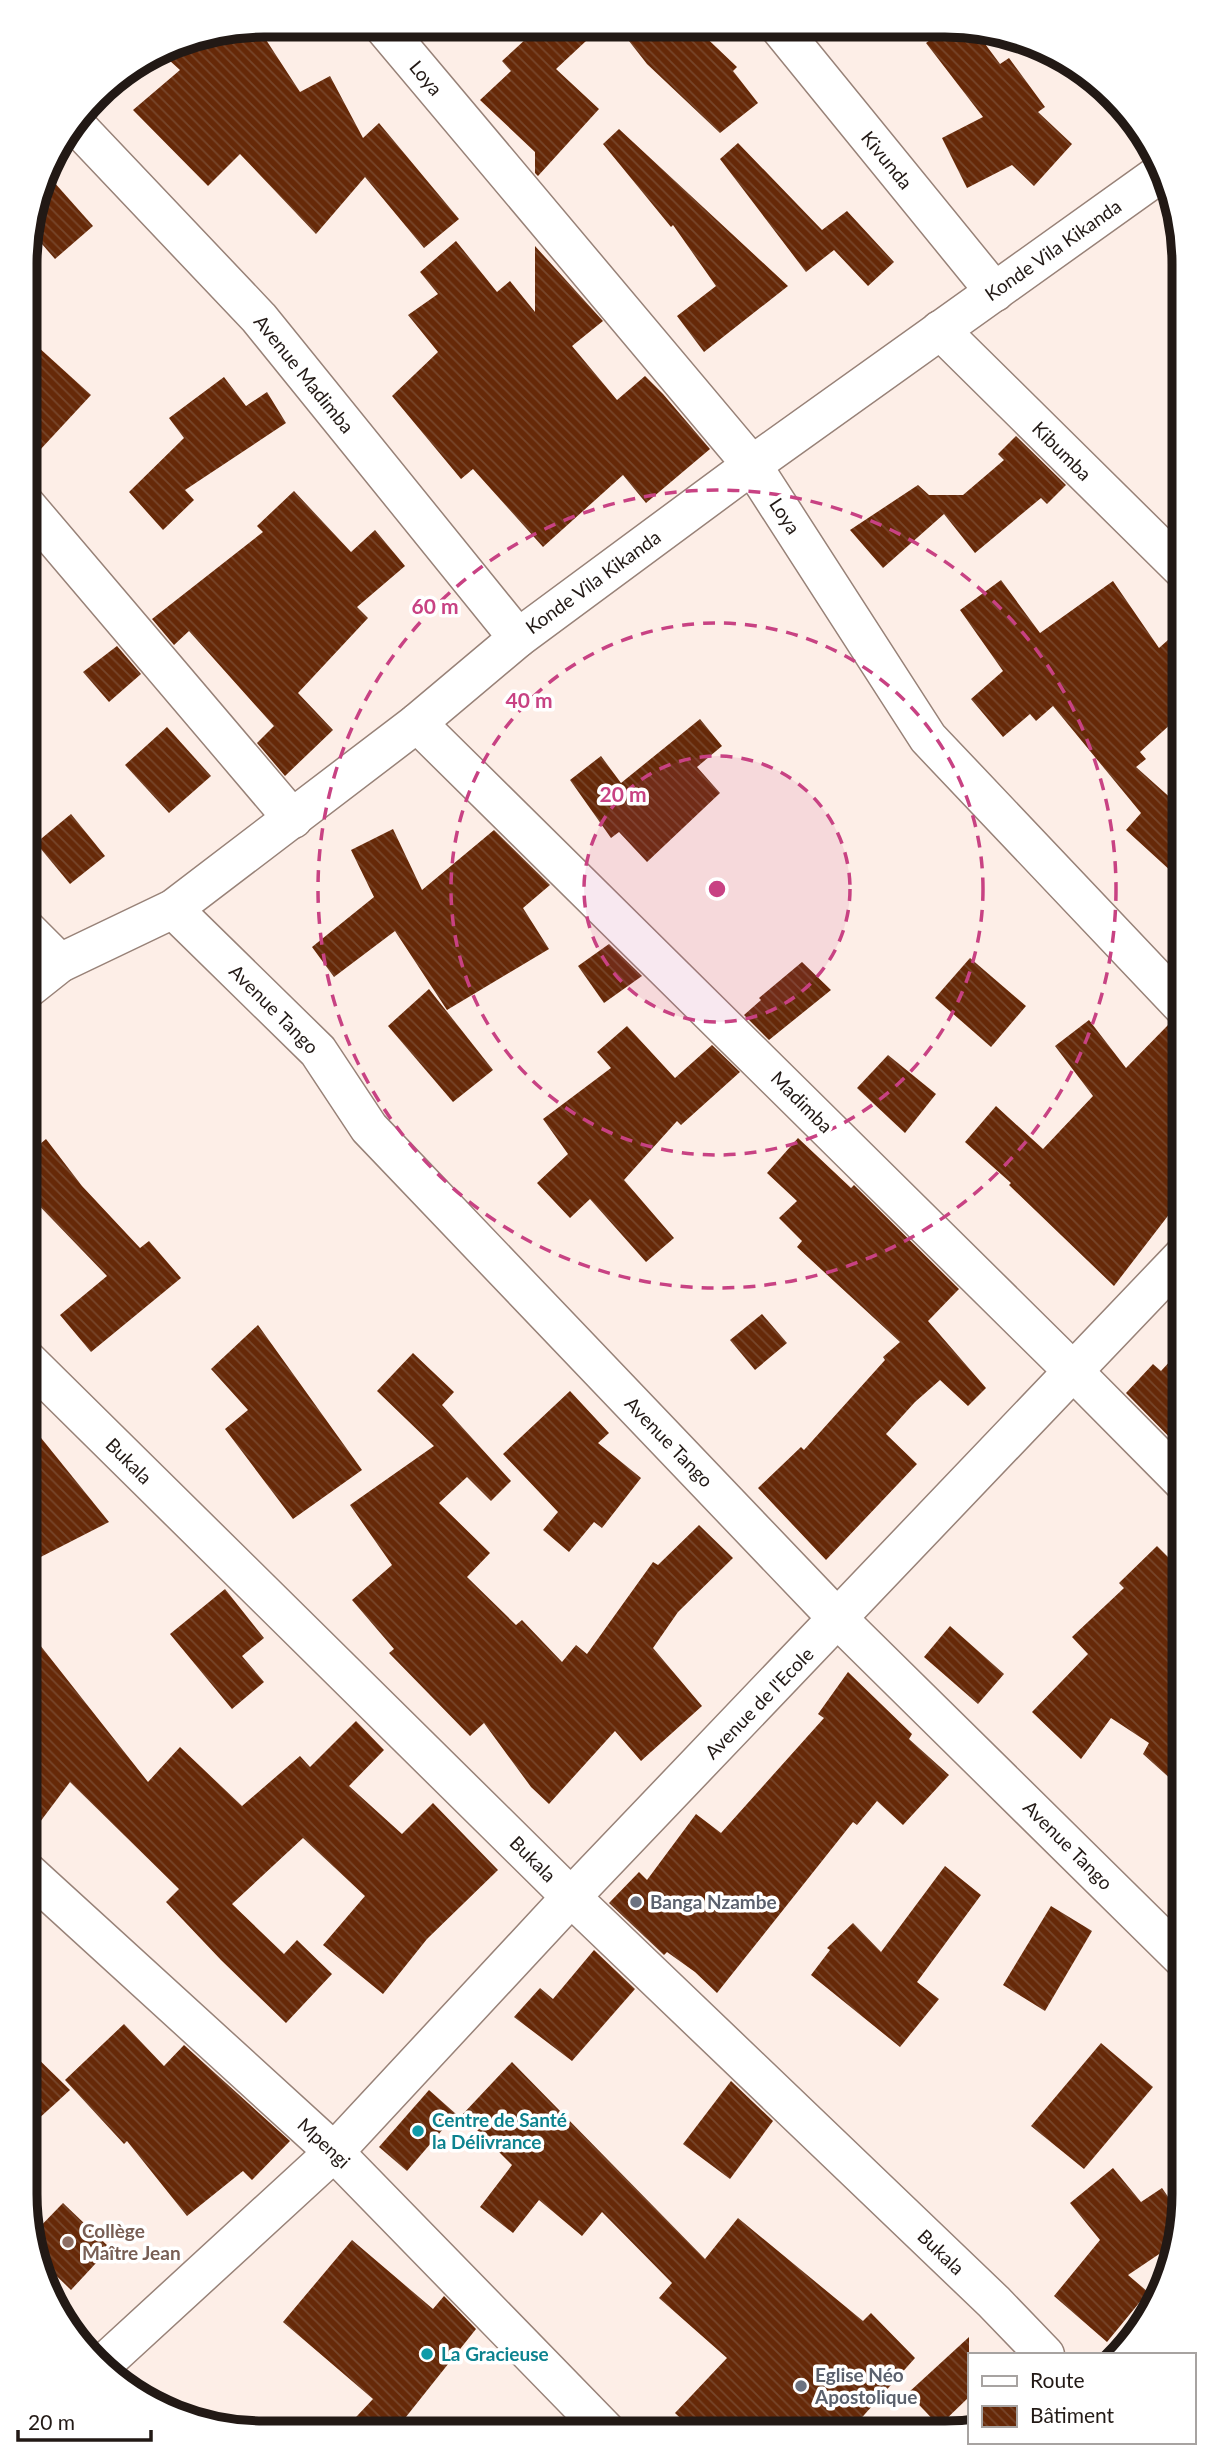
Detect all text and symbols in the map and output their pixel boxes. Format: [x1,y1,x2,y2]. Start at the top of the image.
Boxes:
street label: Loya [405,56,448,100]
street label: Kivunda [857,126,918,193]
street label: Konde Vila Kikanda [980,194,1125,305]
street label: Avenue Madimba [250,310,359,437]
street label: Kibumba [1028,416,1097,485]
street label: Loya [765,493,806,538]
street label: Konde Vila Kikanda [521,525,665,638]
text: 60 m [411,593,459,618]
text: 40 m [505,687,553,712]
text: 20 m [599,781,647,806]
centre of rings [705,877,729,901]
street label: Avenue Tango [225,959,324,1058]
street label: Madimba [767,1066,838,1137]
street label: Avenue Tango [621,1392,718,1492]
street label: Bukala [102,1433,157,1488]
street label: Avenue de l'Ecole [700,1642,818,1763]
street label: Avenue Tango [1019,1795,1118,1894]
street label: Bukala [506,1831,561,1886]
place label: Banga Nzambe [650,1890,777,1913]
marker: Banga Nzambe [628,1894,644,1910]
place label: Centre de Santé la Délivrance [432,2108,567,2153]
street label: Mpengi [293,2113,355,2173]
marker: Centre de Santé la Délivrance [410,2123,426,2139]
place label: Collège Maître Jean [82,2219,181,2264]
street label: Bukala [913,2224,969,2279]
marker: Collège Maître Jean [60,2234,76,2250]
place label: La Gracieuse [441,2342,549,2365]
marker: La Gracieuse [419,2346,435,2362]
legend [968,2353,1195,2444]
place label: Eglise Néo Apostolique [814,2363,917,2408]
text: Route [1030,2367,1085,2392]
marker: Eglise Néo Apostolique [793,2378,809,2394]
scale bar [18,2398,150,2442]
text: Bâtiment [1030,2402,1115,2427]
text: 20 m [28,2409,75,2434]

